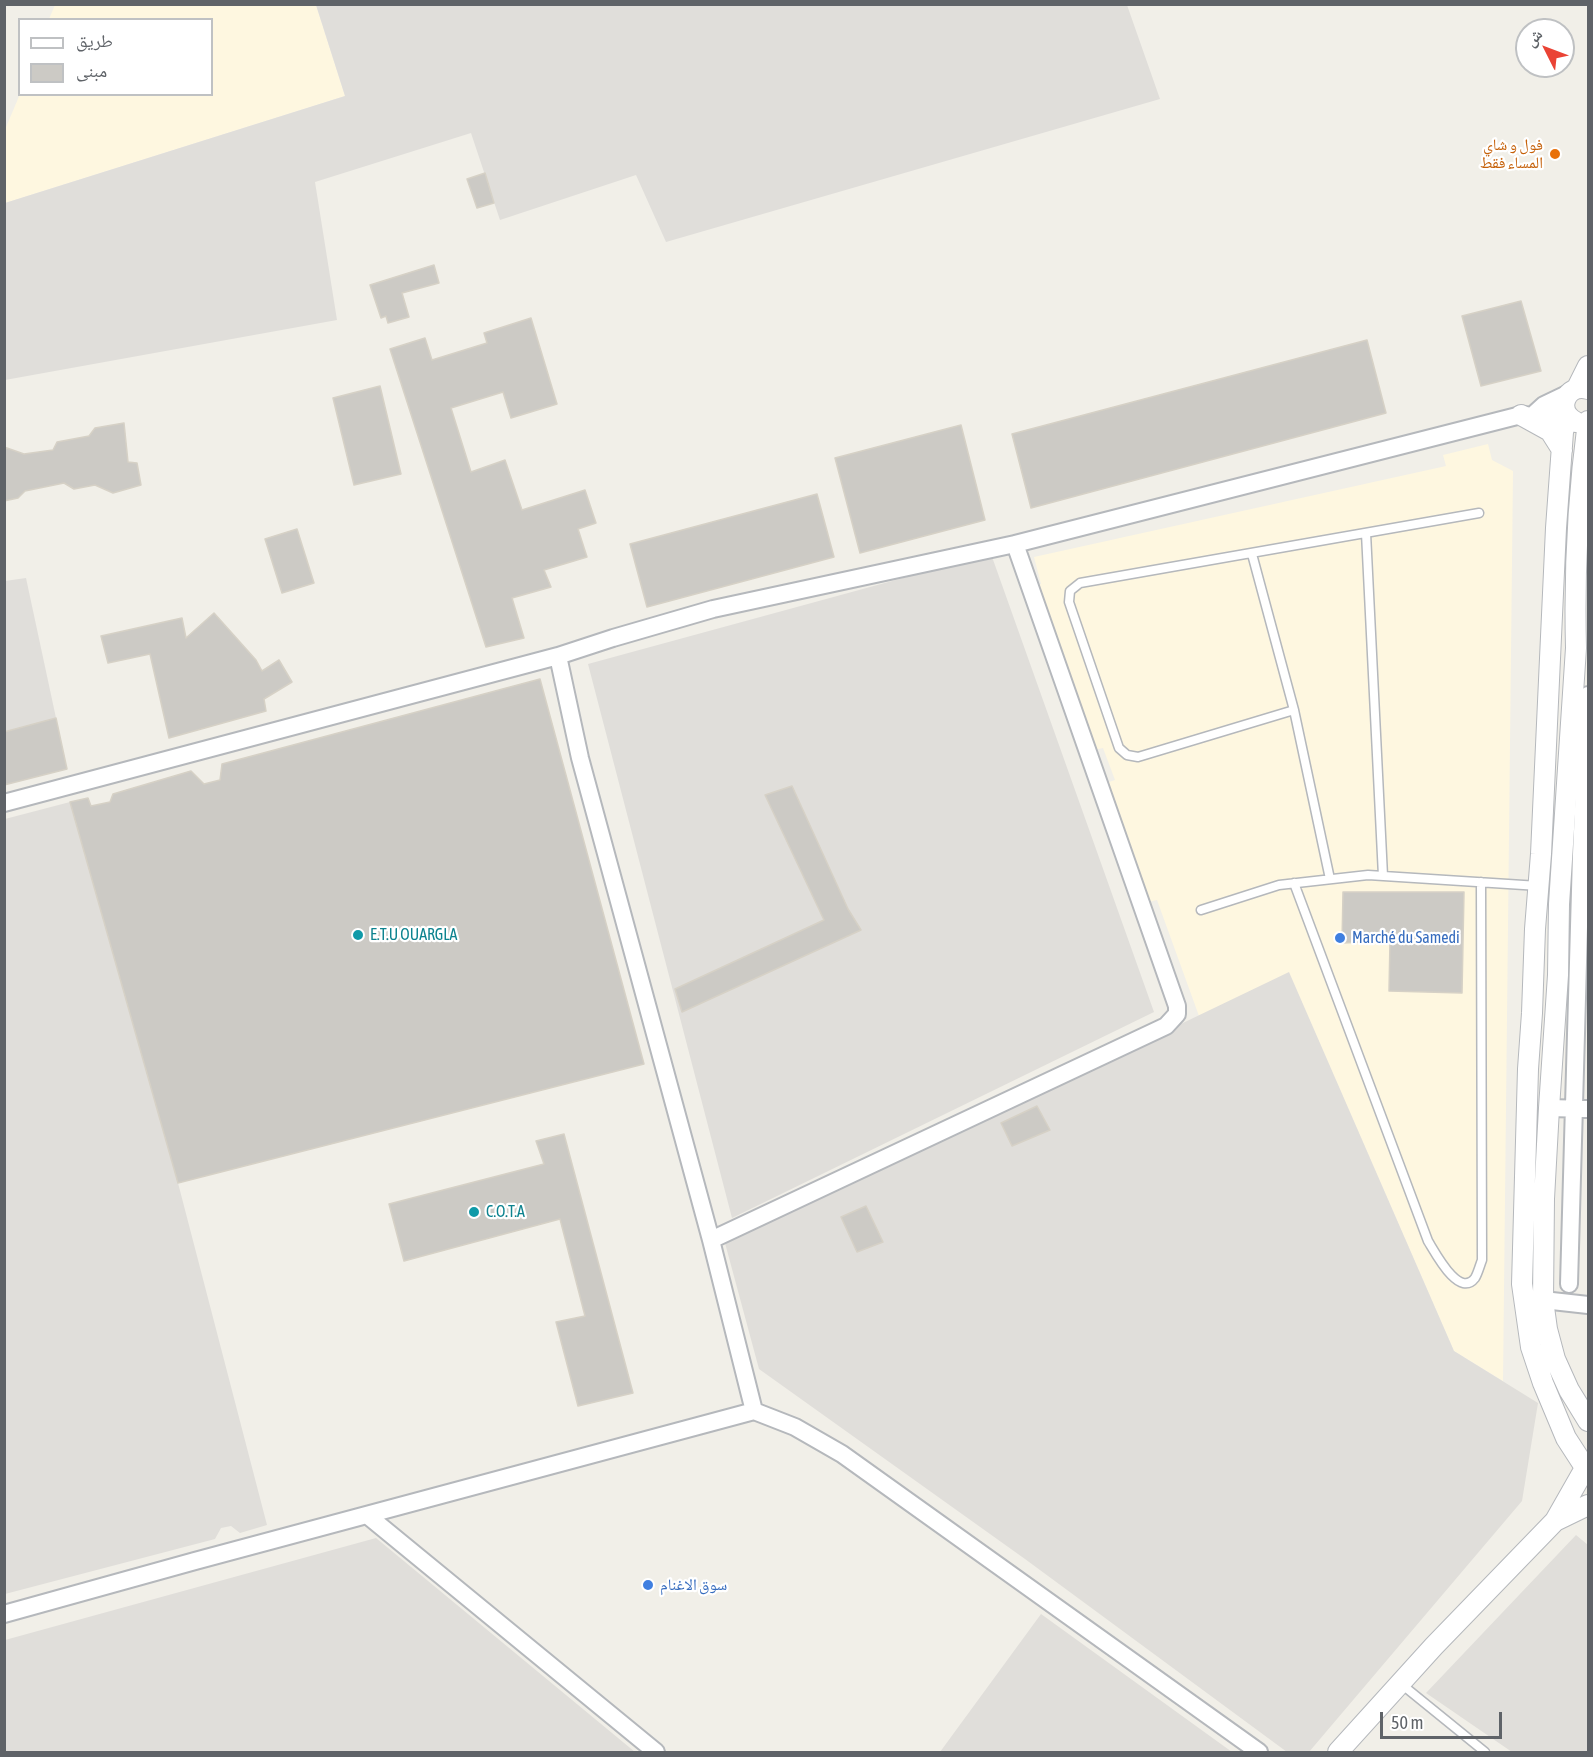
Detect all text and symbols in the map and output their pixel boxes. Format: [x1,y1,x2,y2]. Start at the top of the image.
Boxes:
legend [18,18,213,96]
north arrow [1515,18,1575,78]
text: ش [1521,25,1545,50]
text: طريق [76,30,113,51]
text: مبنى [76,60,107,81]
place label: فول و شاي المساء فقط [1480,135,1543,173]
marker: فول و شاي المساء فقط [1548,147,1562,161]
place label: E.T.U OUARGLA [370,925,457,945]
marker: E.T.U OUARGLA [351,928,365,942]
place label: Marché du Samedi [1352,928,1460,948]
marker: Marché du Samedi [1333,931,1347,945]
place label: C.O.T.A [486,1202,525,1222]
marker: C.O.T.A [467,1205,481,1219]
place label: سوق الاغنام [660,1575,727,1595]
marker: سوق الاغنام [641,1578,655,1592]
scale bar [1383,1700,1504,1738]
text: 50 m [1391,1712,1423,1733]

